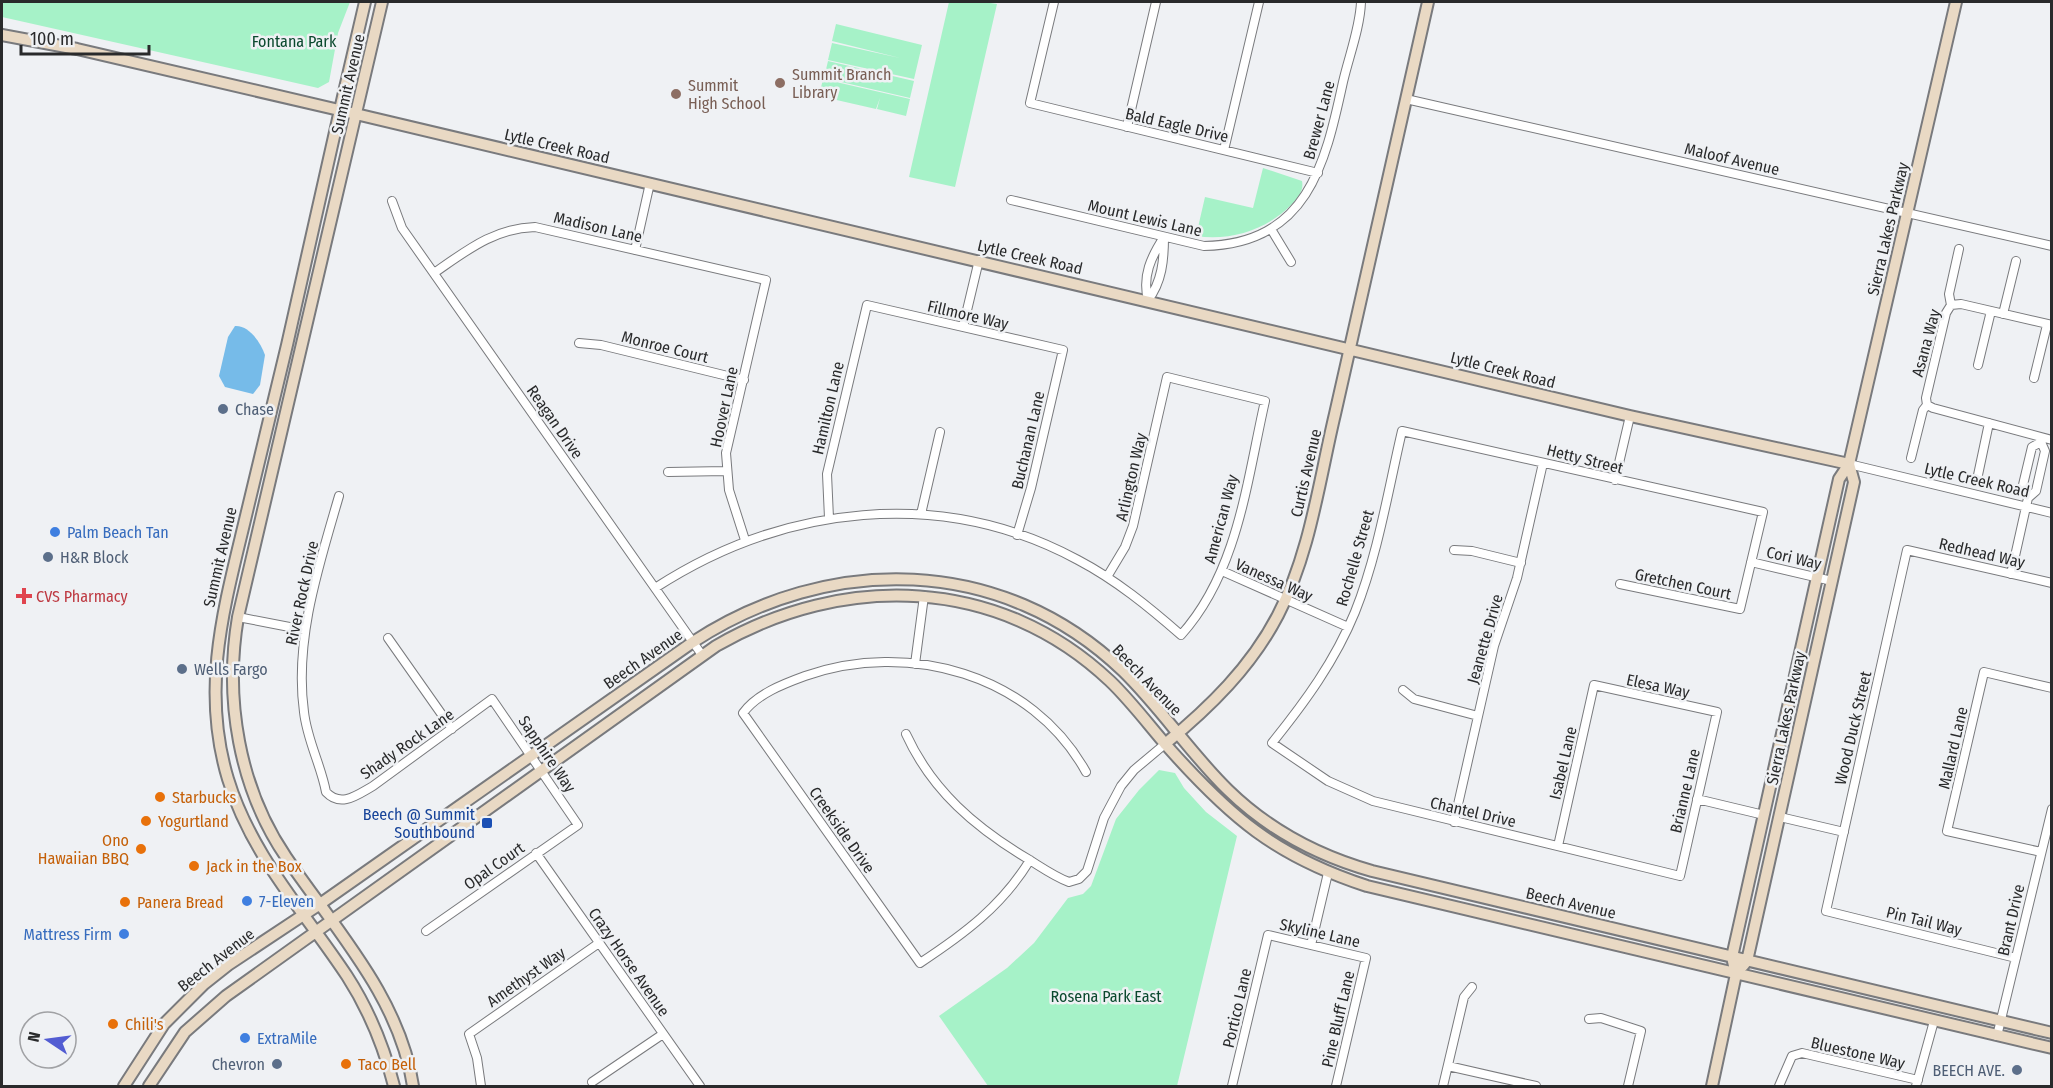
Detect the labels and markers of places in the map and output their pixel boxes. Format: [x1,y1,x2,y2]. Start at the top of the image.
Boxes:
place label: Summit Branch Library [792,65,891,102]
place label: Summit High School [688,76,766,113]
marker: Summit Branch Library [773,76,787,90]
marker: Summit High School [669,87,683,101]
place label: Chase [235,400,274,419]
marker: Chase [216,402,230,416]
place label: Palm Beach Tan [67,523,169,542]
marker: Palm Beach Tan [48,525,62,539]
place label: H&R Block [60,548,129,567]
marker: H&R Block [41,550,55,564]
place label: CVS Pharmacy [36,587,129,606]
marker: CVS Pharmacy [17,589,31,603]
place label: Wells Fargo [194,660,268,679]
marker: Wells Fargo [175,662,189,676]
place label: Starbucks [172,788,237,807]
marker: Starbucks [153,790,167,804]
place label: Beech @ Summit Southbound [363,805,476,842]
place label: Yogurtland [158,812,229,831]
marker: Yogurtland [139,814,153,828]
marker: Beech @ Summit Southbound [480,816,494,830]
place label: Ono Hawaiian BBQ [38,831,129,868]
marker: Ono Hawaiian BBQ [134,842,148,856]
place label: Jack in the Box [206,857,302,876]
marker: Jack in the Box [187,859,201,873]
place label: 7-Eleven [259,892,314,911]
place label: Panera Bread [137,893,223,912]
marker: 7-Eleven [240,894,254,908]
marker: Panera Bread [118,895,132,909]
place label: Mattress Firm [24,925,112,944]
marker: Mattress Firm [117,927,131,941]
place label: Chili's [125,1015,164,1034]
marker: Chili's [106,1017,120,1031]
place label: ExtraMile [257,1029,317,1048]
marker: ExtraMile [238,1031,252,1045]
place label: Chevron [212,1055,265,1074]
place label: Taco Bell [358,1055,416,1074]
marker: Chevron [270,1057,284,1071]
marker: Taco Bell [339,1057,353,1071]
place label: BEECH AVE. [1933,1061,2005,1080]
marker: BEECH AVE. [2010,1063,2024,1077]

